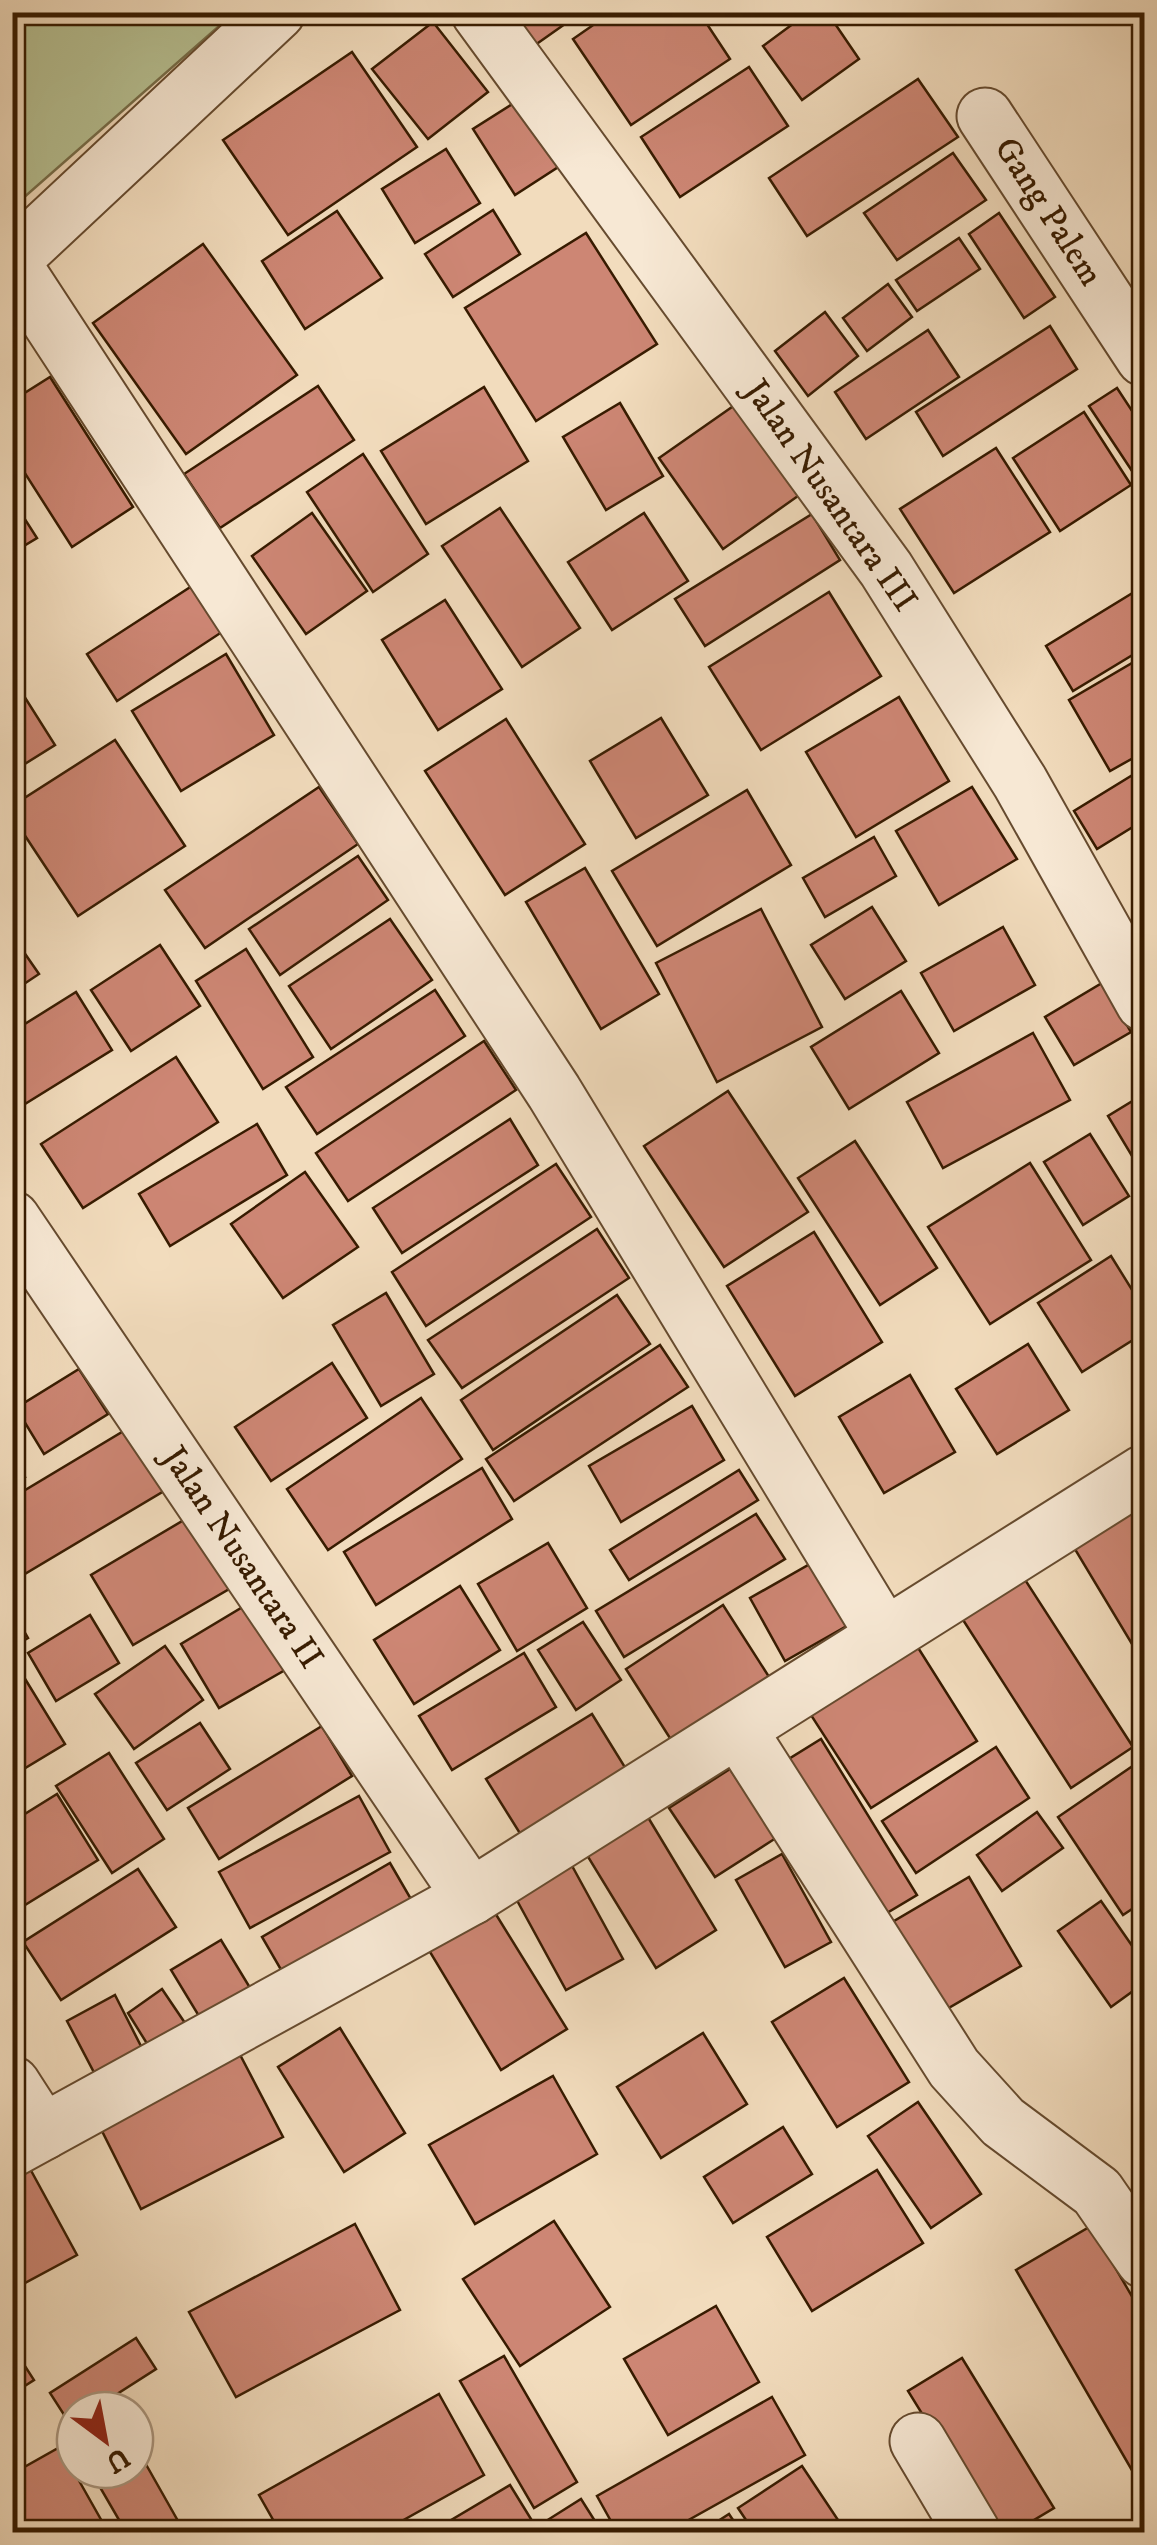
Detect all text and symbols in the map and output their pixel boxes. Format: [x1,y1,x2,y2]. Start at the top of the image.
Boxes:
street label: Gang Palem [984,129,1112,295]
street label: Jalan Nusantara III [732,369,926,621]
street label: Jalan Nusantara II [150,1436,333,1678]
north arrow [55,2390,155,2490]
text: U [99,2439,136,2481]

